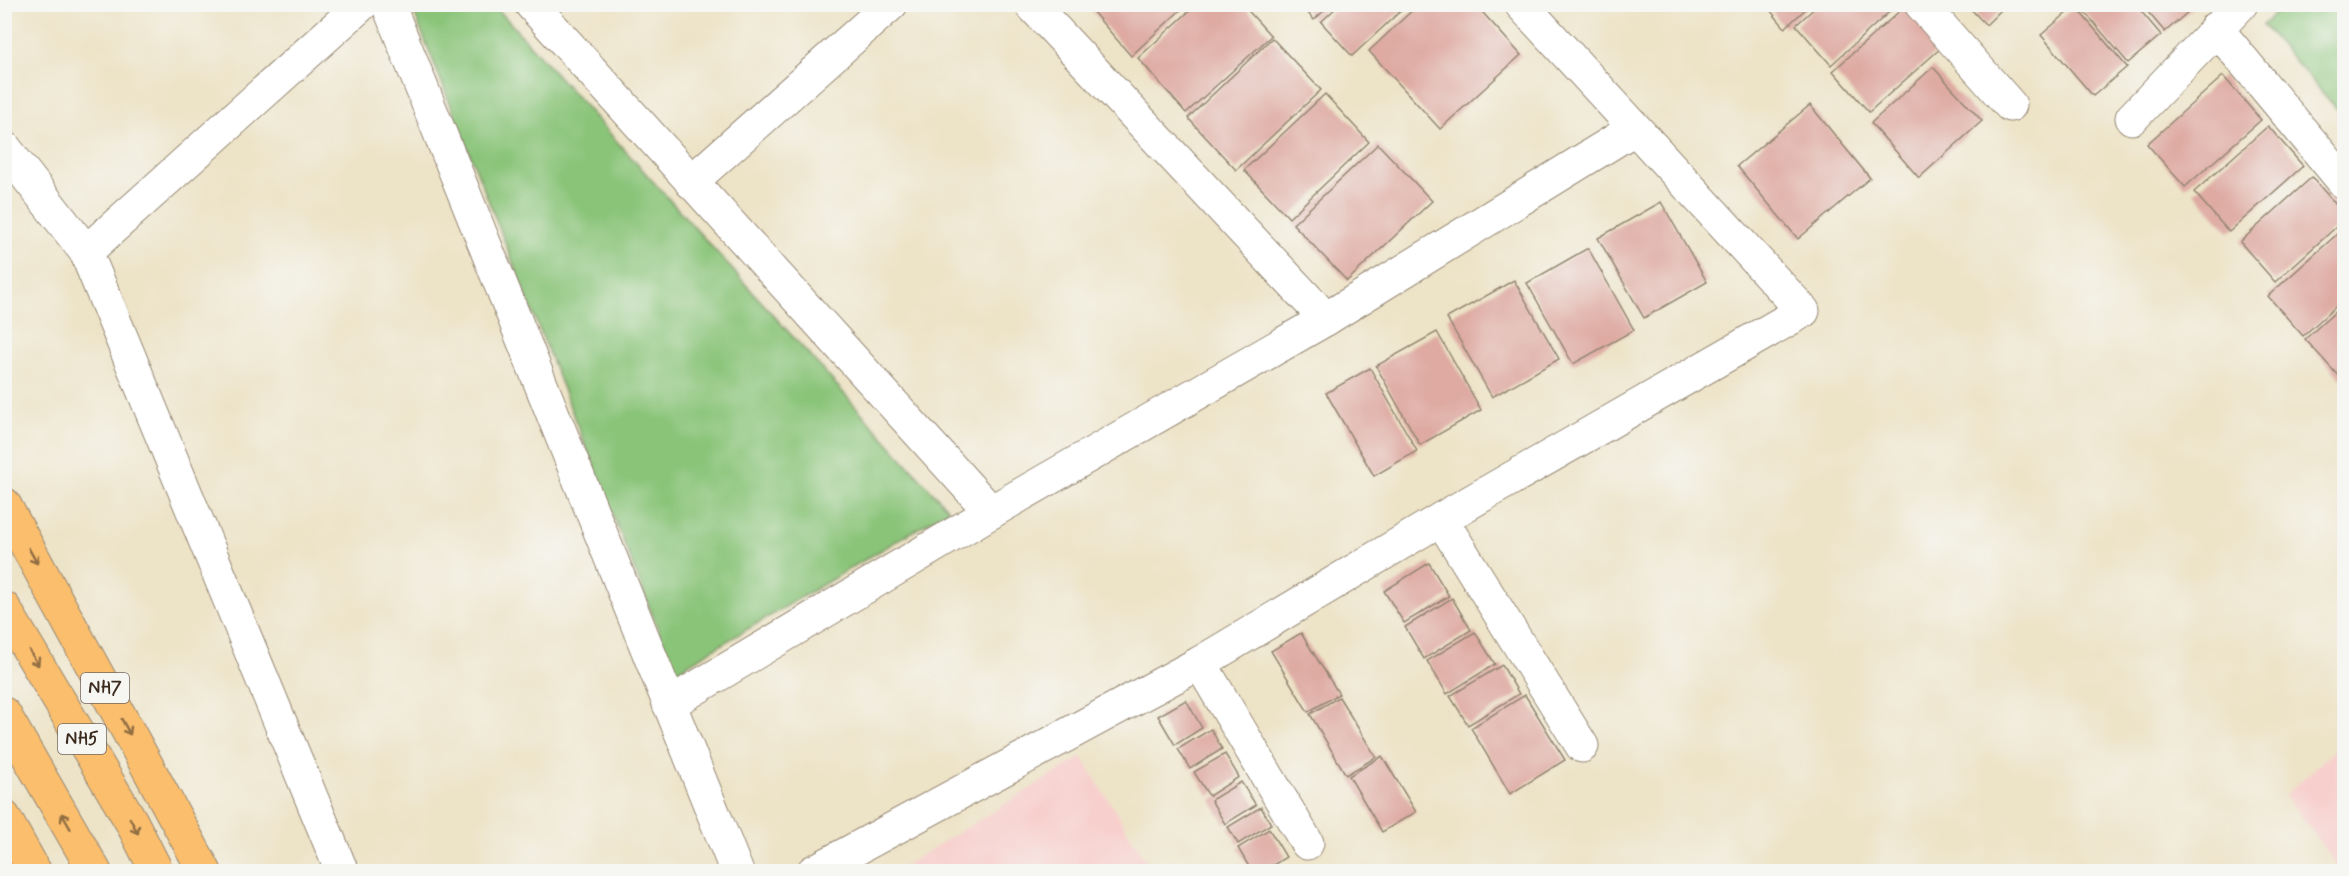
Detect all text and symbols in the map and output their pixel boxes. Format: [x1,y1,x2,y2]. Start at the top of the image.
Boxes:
one-way arrow [27,547,39,564]
one-way arrow [29,649,41,666]
road number: NH7 [81,673,129,703]
one-way arrow [120,718,132,735]
road number: NH5 [58,724,106,754]
one-way arrow [60,813,72,830]
one-way arrow [128,817,140,834]

